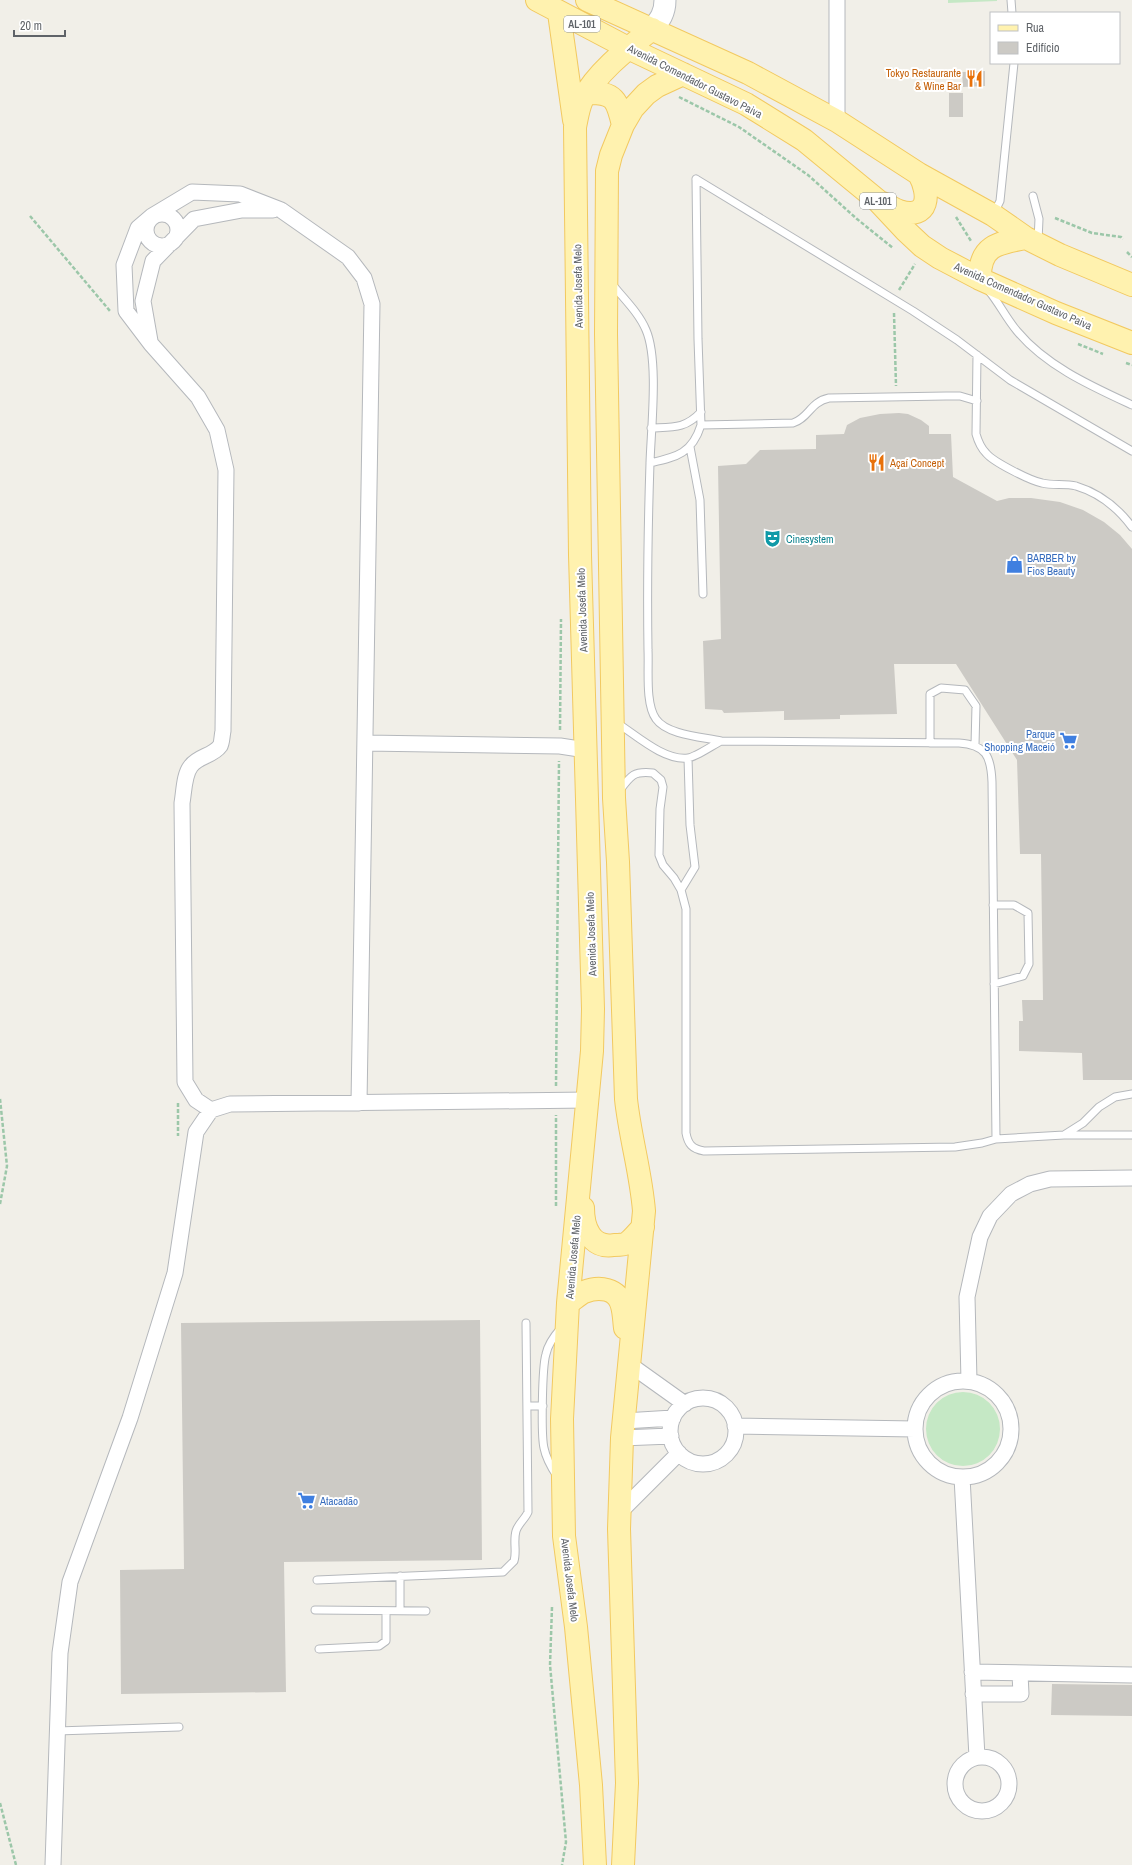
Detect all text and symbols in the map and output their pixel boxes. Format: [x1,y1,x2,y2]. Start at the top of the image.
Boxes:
scale bar [14,12,65,38]
legend [990,12,1120,64]
road number: AL-101 [564,16,600,32]
text: 20 m [20,18,42,34]
text: Rua [1026,20,1045,36]
street label: Avenida Comendador Gustavo Paiva [624,40,765,121]
text: Edifício [1026,40,1059,56]
place label: Tokyo Restaurante & Wine Bar [886,66,961,93]
restaurant icon: Tokyo Restaurante & Wine Bar [964,69,984,89]
road number: AL-101 [860,193,896,209]
street label: Avenida Josefa Melo [570,244,586,329]
street label: Avenida Comendador Gustavo Paiva [951,259,1094,333]
restaurant icon: Açaí Concept [867,453,887,473]
place label: Açaí Concept [889,456,945,470]
theatre icon: Cinesystem [763,529,783,549]
place label: Cinesystem [786,532,834,546]
place label: BARBER by Fios Beauty [1027,551,1077,578]
shop icon: BARBER by Fios Beauty [1004,554,1024,574]
street label: Avenida Josefa Melo [574,568,590,653]
place label: Parque Shopping Maceió [984,727,1055,754]
supermarket icon: Parque Shopping Maceió [1058,730,1078,750]
street label: Avenida Josefa Melo [583,892,599,977]
street label: Avenida Josefa Melo [562,1215,584,1300]
supermarket icon: Atacadão [297,1491,317,1511]
place label: Atacadão [319,1494,358,1508]
street label: Avenida Josefa Melo [558,1536,582,1623]

